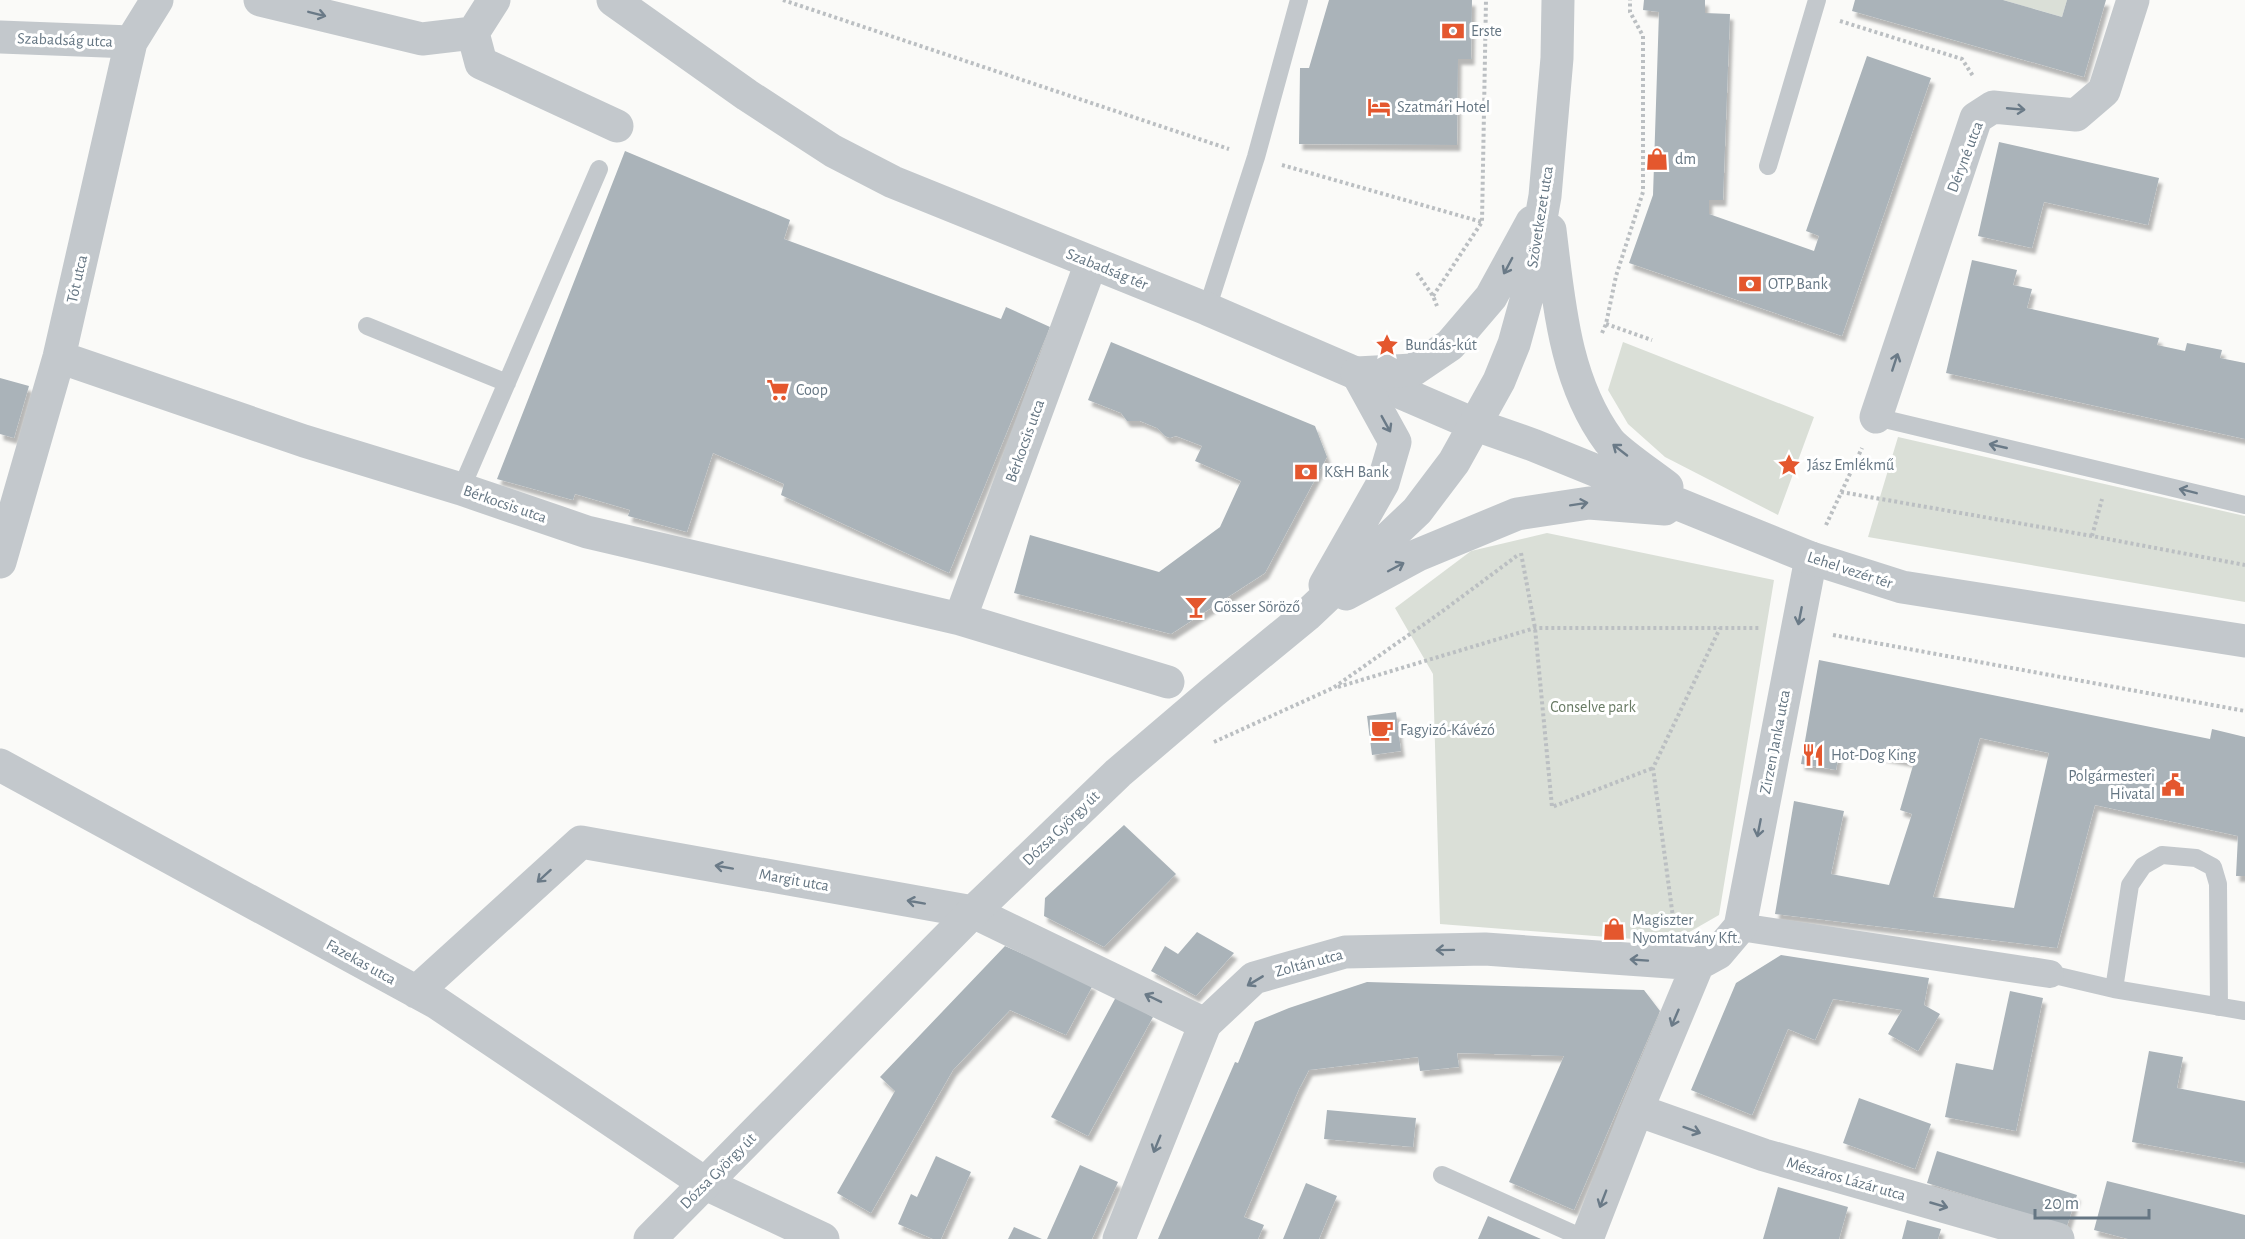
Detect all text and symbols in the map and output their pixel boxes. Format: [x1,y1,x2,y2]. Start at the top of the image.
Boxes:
one-way arrow [308,8,327,20]
bank icon: Erste [1440,18,1466,44]
place label: Erste [1471,23,1502,39]
street label: Szabadság utca [17,30,113,50]
hotel icon: Szatmári Hotel [1366,94,1392,120]
place label: Szatmári Hotel [1397,99,1490,115]
one-way arrow [2005,104,2025,115]
street label: Déryné utca [1944,119,1987,195]
shop icon: dm [1644,146,1670,172]
place label: dm [1675,151,1696,167]
street label: Szövetkezet utca [1524,165,1556,269]
street label: Szabadság tér [1064,245,1151,293]
street label: Tót utca [64,253,90,305]
one-way arrow [1502,257,1513,275]
bank icon: OTP Bank [1737,271,1763,297]
place label: OTP Bank [1768,276,1828,292]
place icon: Bundás-kút [1374,332,1400,358]
place label: Bundás-kút [1405,337,1477,353]
one-way arrow [1890,353,1901,372]
supermarket icon: Coop [765,377,791,403]
place label: Coop [796,382,828,398]
street label: Bérkocsis utca [1003,397,1047,485]
one-way arrow [1380,415,1392,432]
one-way arrow [1989,440,2008,452]
one-way arrow [1612,444,1628,457]
place icon: Jász Emlékmű [1776,452,1802,478]
place label: Jász Emlékmű [1807,457,1894,473]
bank icon: K&H Bank [1293,459,1319,485]
place label: K&H Bank [1324,464,1390,480]
street label: Bérkocsis utca [461,482,549,526]
one-way arrow [2179,485,2198,497]
one-way arrow [1568,499,1588,510]
street label: Lehel vezér tér [1805,549,1896,592]
one-way arrow [1387,561,1404,573]
bar icon: Gösser Söröző [1183,594,1209,620]
place label: Gösser Söröző [1214,599,1300,615]
one-way arrow [1794,605,1805,625]
street label: Zirzen Janka utca [1757,689,1793,795]
park label: Conselve park [1550,699,1636,715]
cafe icon: Fagyizó-Kávézó [1369,717,1395,743]
place label: Fagyizó-Kávézó [1400,722,1495,739]
restaurant icon: Hot-Dog King [1800,742,1826,768]
place label: Hot-Dog King [1831,747,1916,763]
place label: Polgármesteri Hivatal [2068,768,2155,802]
public building icon: Polgármesteri Hivatal [2160,772,2186,798]
street label: Dózsa György út [1020,788,1103,869]
one-way arrow [1753,818,1764,837]
one-way arrow [714,862,734,873]
street label: Margit utca [758,866,830,894]
one-way arrow [537,869,552,883]
one-way arrow [906,896,926,907]
place label: Magiszter Nyomtatvány Kft. [1632,912,1740,947]
shop icon: Magiszter Nyomtatvány Kft. [1601,916,1627,942]
street label: Fazekas utca [323,936,399,988]
one-way arrow [1435,944,1455,956]
street label: Zoltán utca [1273,946,1345,980]
one-way arrow [1630,954,1650,965]
one-way arrow [1247,975,1264,987]
one-way arrow [1144,992,1162,1004]
one-way arrow [1669,1008,1680,1027]
one-way arrow [1682,1125,1701,1136]
street label: Dózsa György út [677,1130,760,1213]
one-way arrow [1151,1134,1162,1152]
street label: Mészáros Lázár utca [1785,1154,1907,1204]
scale bar [2035,1182,2149,1220]
one-way arrow [1596,1189,1607,1208]
text: 20 m [2044,1195,2079,1213]
one-way arrow [1929,1200,1948,1211]

